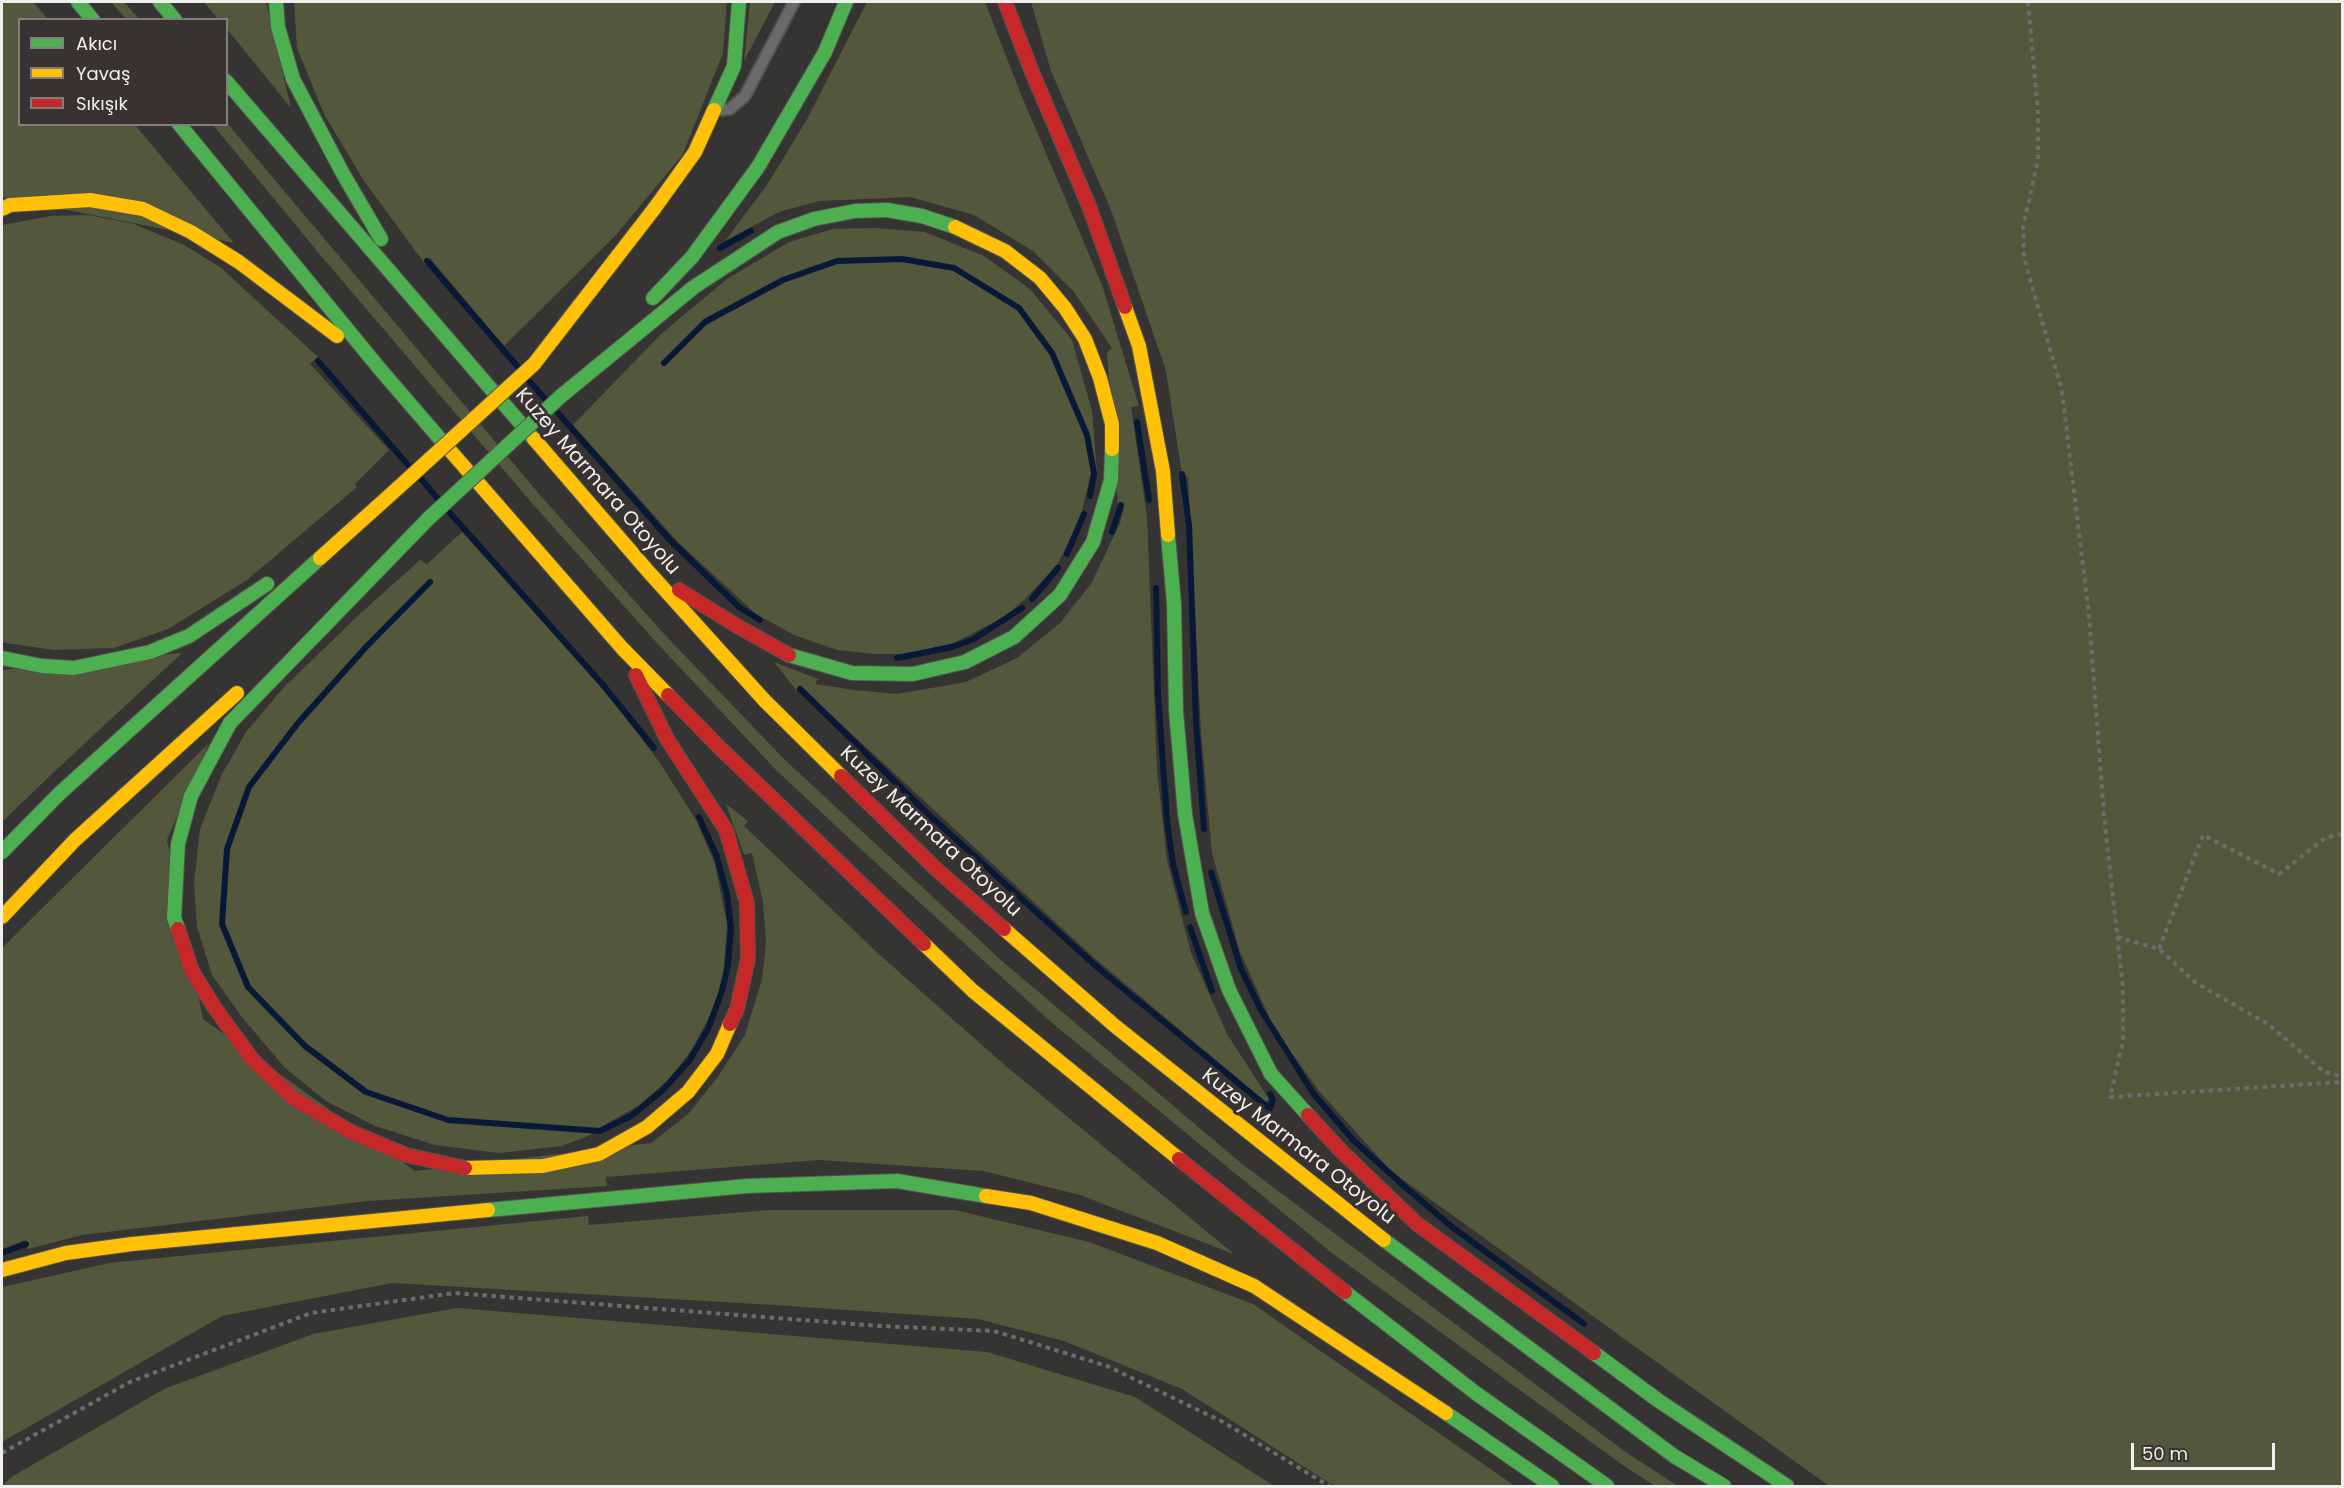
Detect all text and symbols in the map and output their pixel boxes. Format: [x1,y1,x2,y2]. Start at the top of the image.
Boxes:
legend [18,18,228,126]
text: Akıcı [76,31,117,56]
text: Yavaş [76,61,130,86]
text: Sıkışık [76,91,128,116]
street label: Kuzey Marmara Otoyolu [510,384,684,580]
street label: Kuzey Marmara Otoyolu [834,742,1026,922]
street label: Kuzey Marmara Otoyolu [1196,1064,1400,1230]
scale bar [2134,1431,2278,1469]
text: 50 m [2142,1441,2188,1466]

